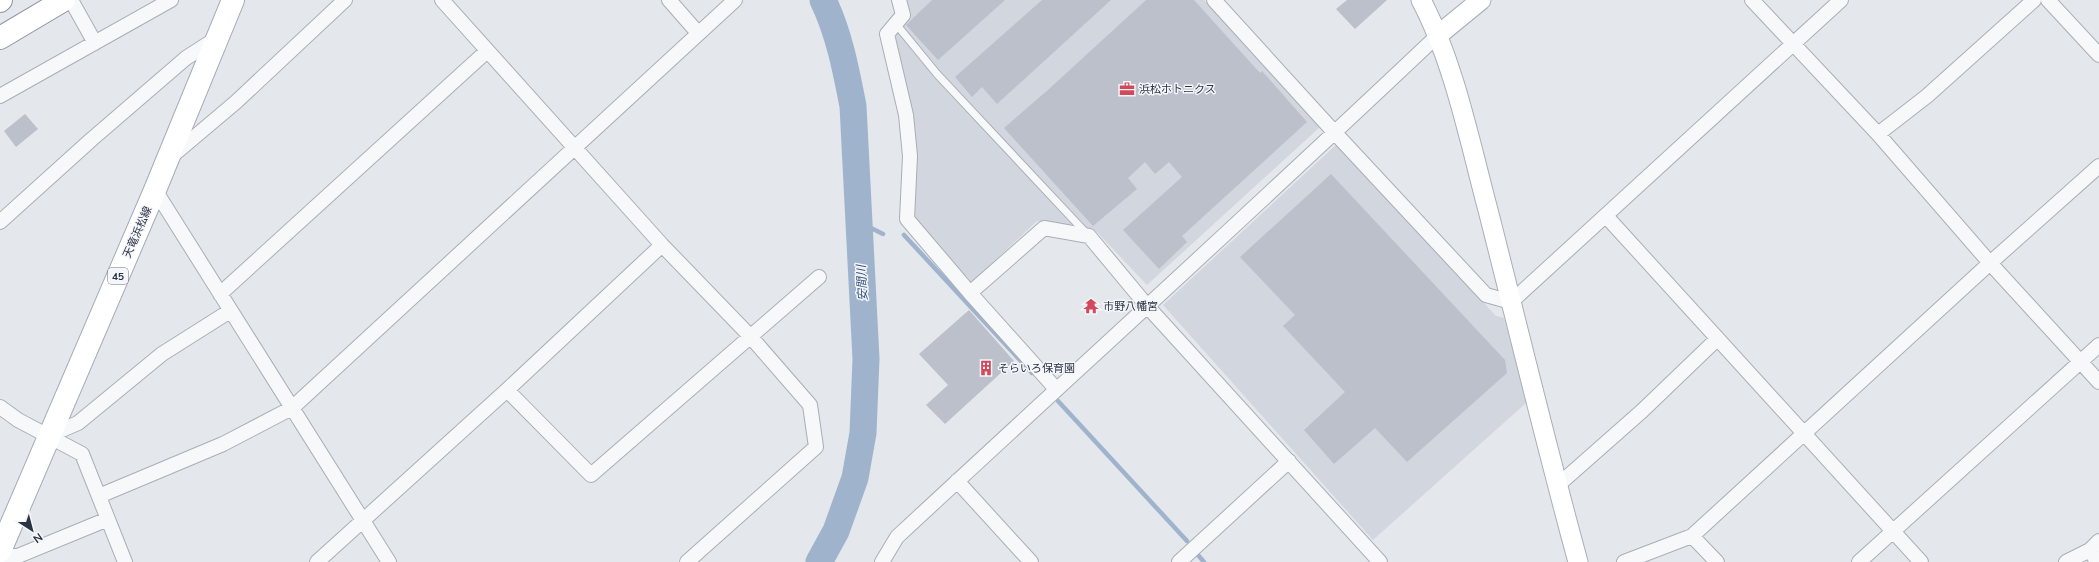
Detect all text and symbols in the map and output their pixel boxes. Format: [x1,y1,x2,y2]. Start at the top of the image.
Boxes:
office icon: 浜松ホトニクス [1118,80,1136,98]
place label: 浜松ホトニクス [1139,82,1216,96]
street label: 天竜浜松線 [119,204,155,260]
water label: 安間川 [853,263,870,301]
road number: 45 [108,268,128,284]
temple icon: 市野八幡宮 [1082,297,1100,315]
place label: 市野八幡宮 [1103,299,1158,313]
building icon: そらいろ保育園 [977,359,995,377]
place label: そらいろ保育園 [998,361,1075,375]
north arrow [12,510,52,550]
text: N [30,530,45,546]

